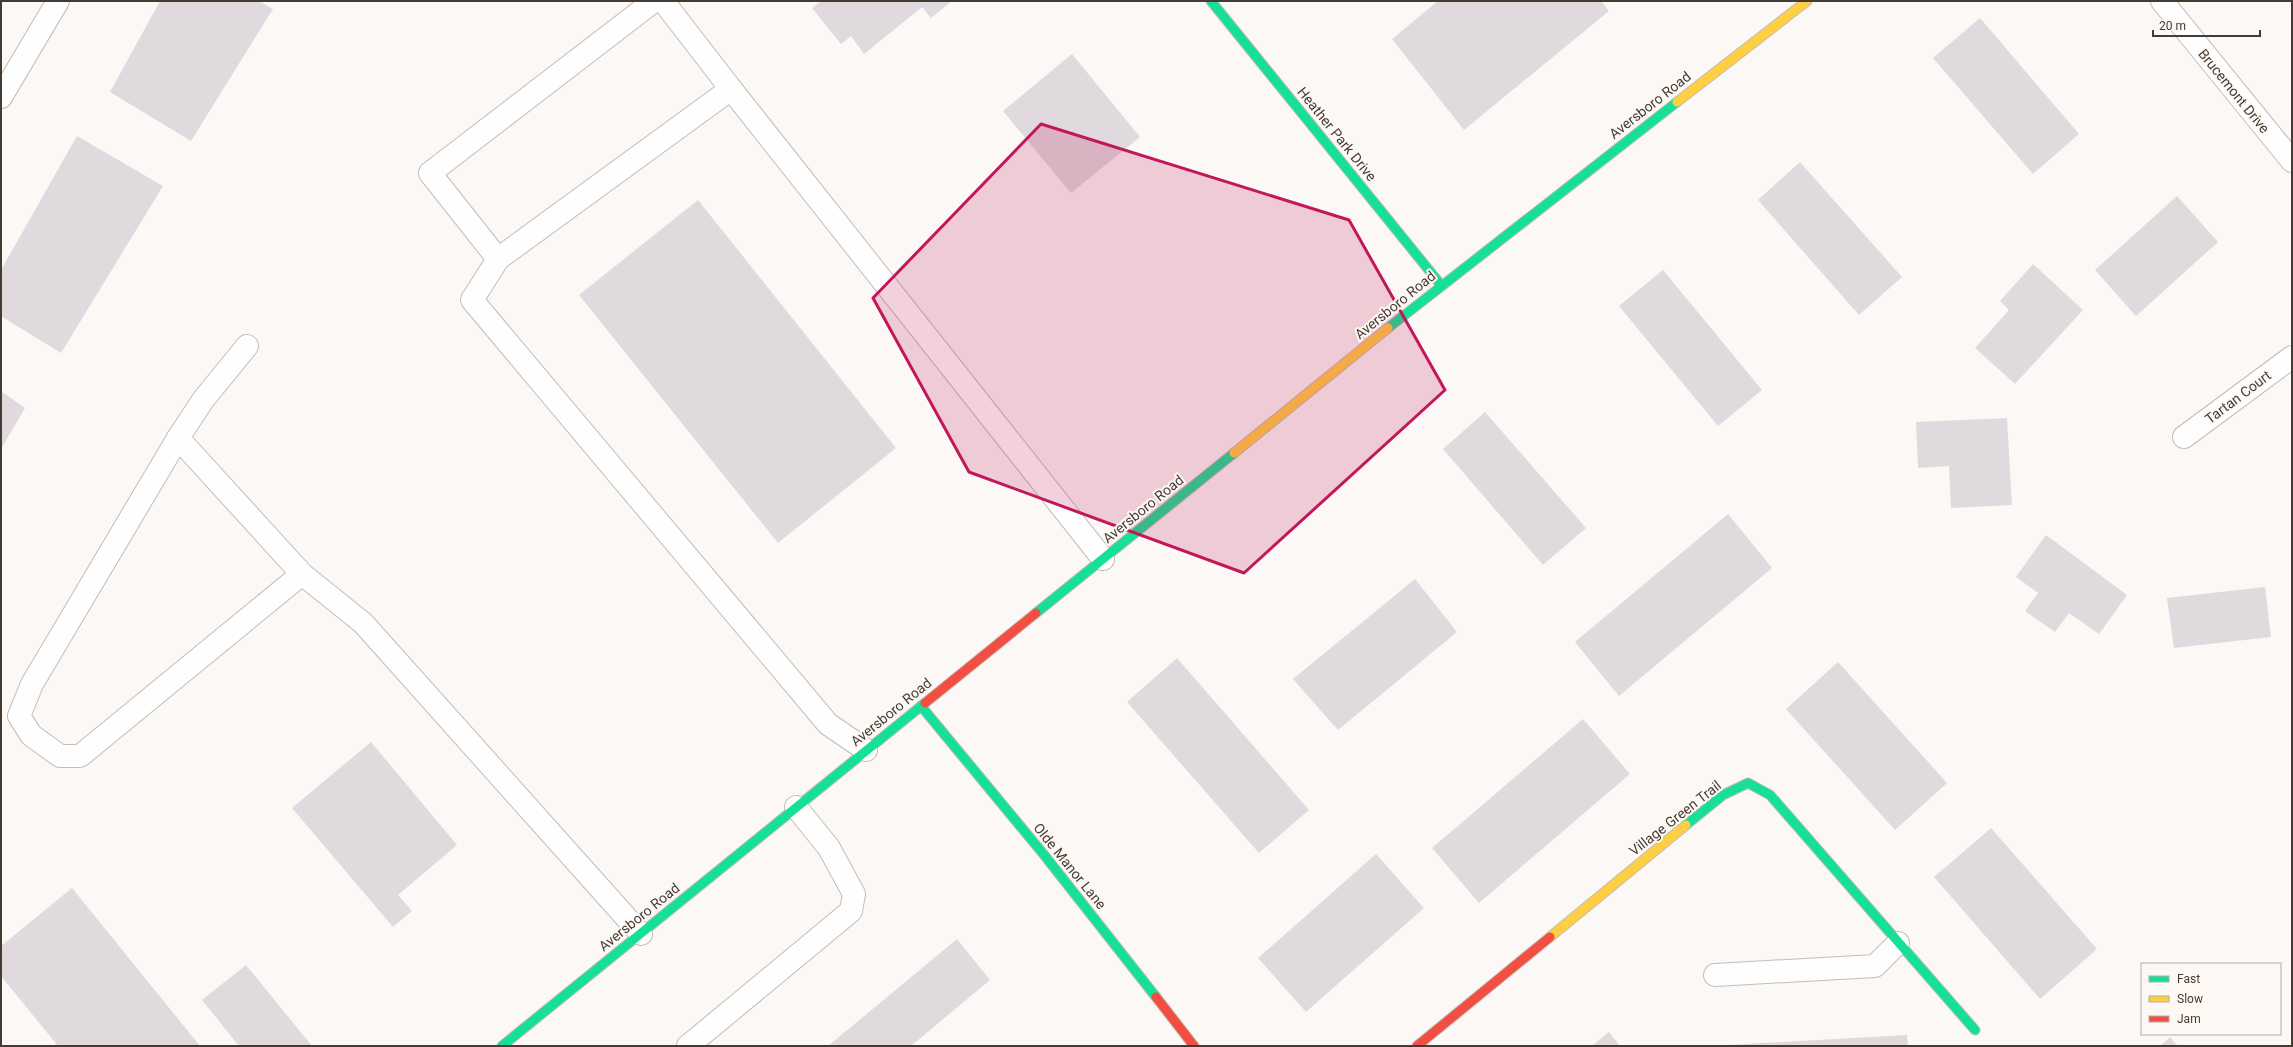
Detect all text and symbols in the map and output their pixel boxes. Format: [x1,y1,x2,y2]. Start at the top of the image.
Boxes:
scale bar [2153,12,2260,38]
text: 20 m [2159,19,2186,33]
street label: Brucemont Drive [2195,46,2273,136]
street label: Aversboro Road [1606,68,1694,142]
street label: Heather Park Drive [1294,84,1380,184]
street label: Aversboro Road [1352,268,1438,342]
street label: Tartan Court [2202,367,2274,427]
street label: Aversboro Road [1100,472,1186,546]
street label: Aversboro Road [848,675,934,749]
street label: Village Green Trail [1626,777,1724,859]
street label: Olde Manor Lane [1030,820,1110,912]
street label: Aversboro Road [596,880,682,954]
legend [2141,963,2281,1035]
text: Fast [2177,972,2200,986]
text: Slow [2177,992,2203,1006]
text: Jam [2177,1012,2201,1026]

